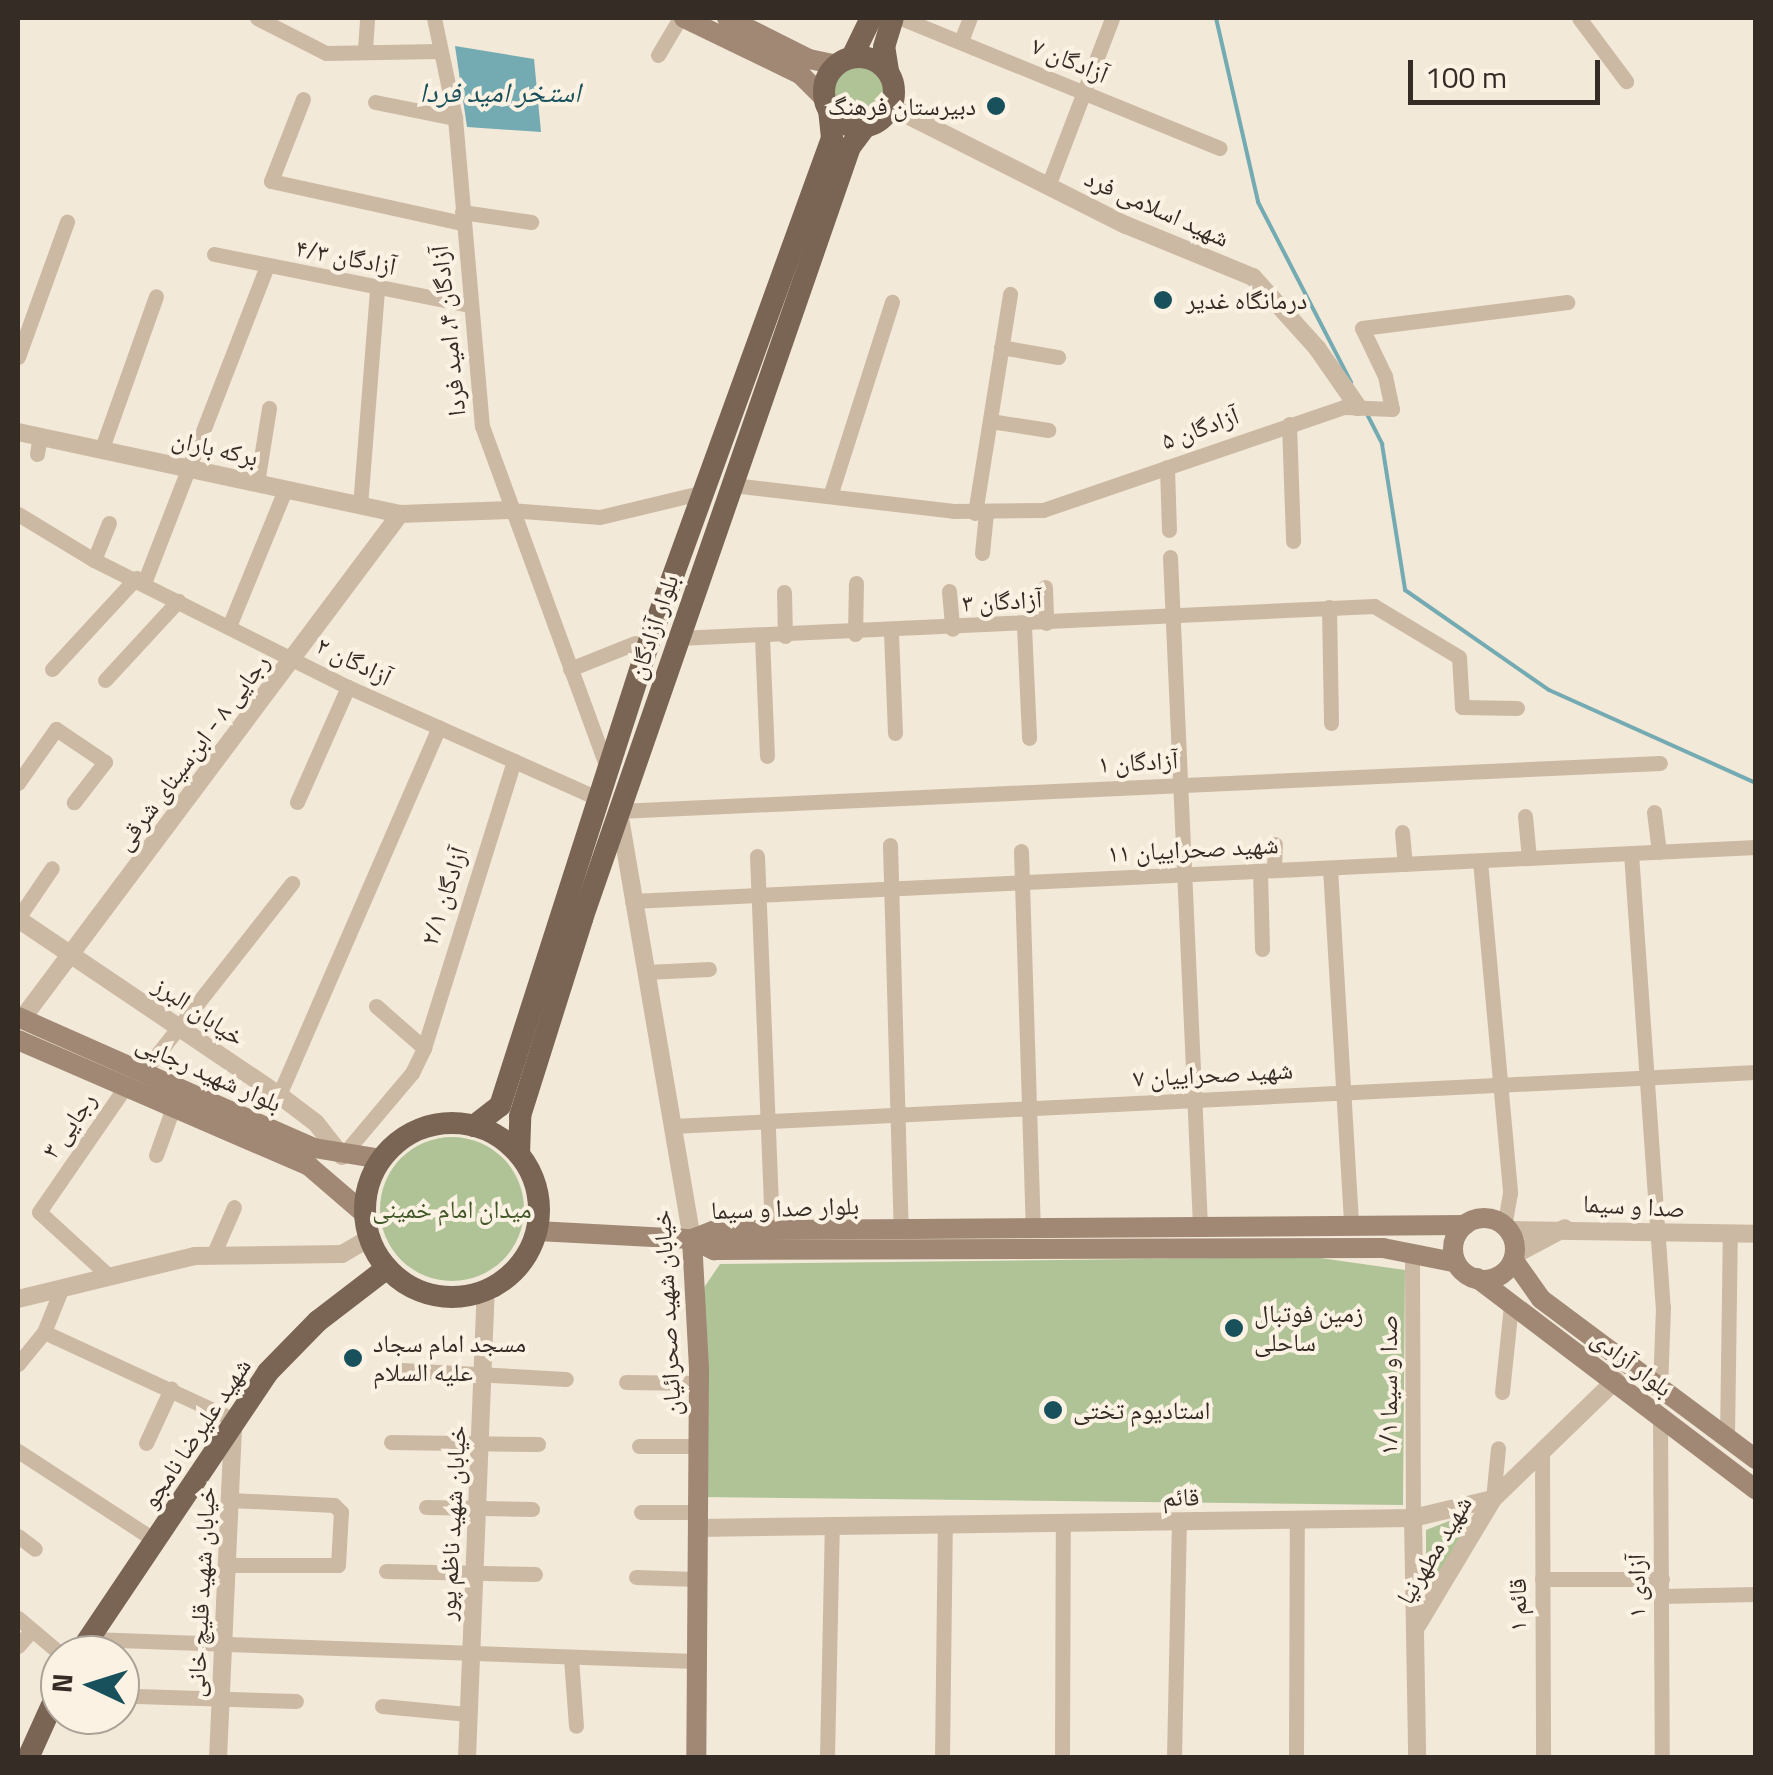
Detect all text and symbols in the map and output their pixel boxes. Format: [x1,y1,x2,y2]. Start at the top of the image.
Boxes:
street label: آزادگان ۷ [1027,31,1113,89]
scale bar [1413,40,1606,102]
text: 100 m [1425,54,1507,100]
water label: استخر امید فردا [419,75,581,109]
place label: دبیرستان فرهنگ [828,91,976,121]
marker: دبیرستان فرهنگ [985,95,1007,117]
street label: شهید اسلامی فرد [1080,163,1234,253]
street label: آزادگان ۴/۳ [293,233,399,281]
street label: آزادگان ۴، امید فردا [424,244,472,418]
place label: درمانگاه غدیر [1186,285,1307,315]
marker: درمانگاه غدیر [1150,287,1176,313]
street label: آزادگان ۵ [1157,400,1243,456]
street label: برکه باران [169,424,261,472]
street label: بلوار آزادگان [621,571,685,683]
street label: آزادگان ۳ [961,584,1043,618]
street label: آزادگان ۲ [311,630,397,692]
street label: رجایی ۸ - ابن‌سینای شرقی [108,648,276,856]
street label: آزادگان ۱ [1097,745,1179,779]
street label: شهید صحراییان ۱۱ [1107,830,1279,868]
street label: آزادگان ۲/۱ [414,843,474,949]
street label: خیابان البرز [148,970,250,1052]
street label: بلوار شهید رجایی [132,1028,286,1118]
street label: شهید صحراییان ۷ [1132,1055,1294,1093]
street label: رجایی ۳ [35,1086,103,1164]
street label: صدا و سیما [1582,1188,1686,1224]
street label: بلوار صدا و سیما [710,1190,860,1226]
park label: میدان امام خمینی [372,1194,532,1224]
street label: خیابان شهید صحرائیان [647,1209,687,1417]
place label: زمین فوتبال ساحلی [1254,1299,1363,1358]
street label: صدا و سیما ۱/۱ [1373,1315,1403,1455]
marker: زمین فوتبال ساحلی [1223,1317,1245,1339]
street label: بلوار آزادی [1586,1323,1678,1403]
place label: مسجد امام سجاد علیه السلام [373,1329,526,1388]
marker: مسجد امام سجاد علیه السلام [342,1347,364,1369]
street label: شهید علیرضا نامجو [135,1352,257,1514]
place label: استادیوم تختی [1073,1395,1210,1425]
marker: استادیوم تختی [1042,1399,1064,1421]
street label: خیابان شهید ناظم پور [432,1425,472,1621]
street label: قائم [1162,1482,1200,1512]
street label: خیابان شهید قلیچ خانی [181,1486,221,1698]
street label: شهید مطهرنیا [1390,1490,1478,1610]
street label: آزادی ۱ [1621,1554,1651,1618]
street label: قائم ۱ [1502,1578,1532,1632]
north arrow [40,1635,140,1735]
text: N [39,1672,84,1694]

